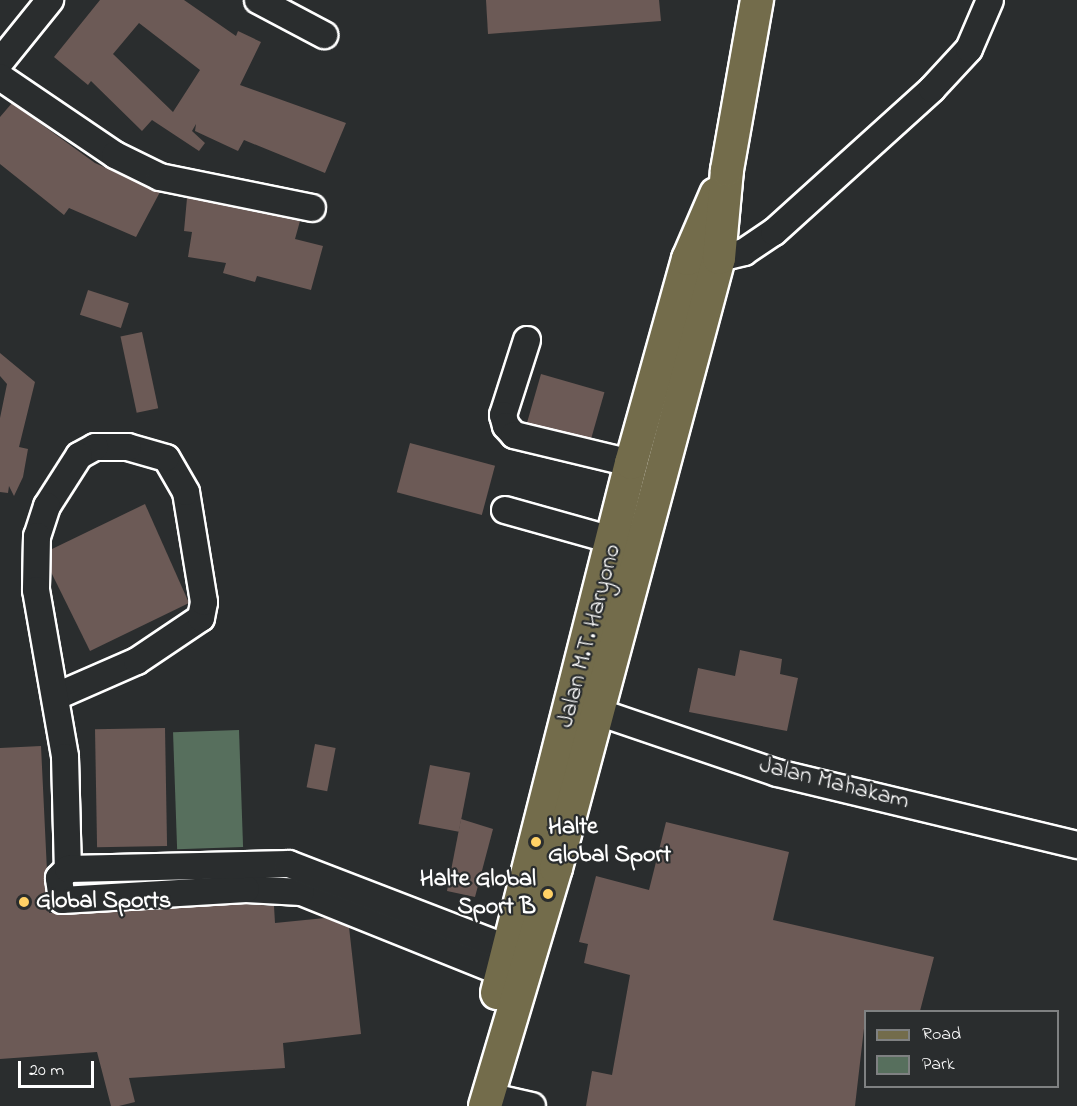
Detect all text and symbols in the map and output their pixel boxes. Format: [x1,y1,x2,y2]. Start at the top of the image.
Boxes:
street label: Jalan M.T. Haryono [552,541,628,731]
street label: Jalan Mahakam [756,751,912,817]
place label: Halte Global Sport [548,814,671,870]
marker: Halte Global Sport [529,835,543,849]
place label: Halte Global Sport B [420,866,536,922]
marker: Halte Global Sport B [541,887,555,901]
place label: Global Sports [36,888,171,916]
marker: Global Sports [17,895,31,909]
legend [864,1010,1059,1088]
text: Road [922,1022,961,1048]
scale bar [21,1049,98,1087]
text: Park [922,1052,955,1078]
text: 20 m [29,1058,64,1084]

